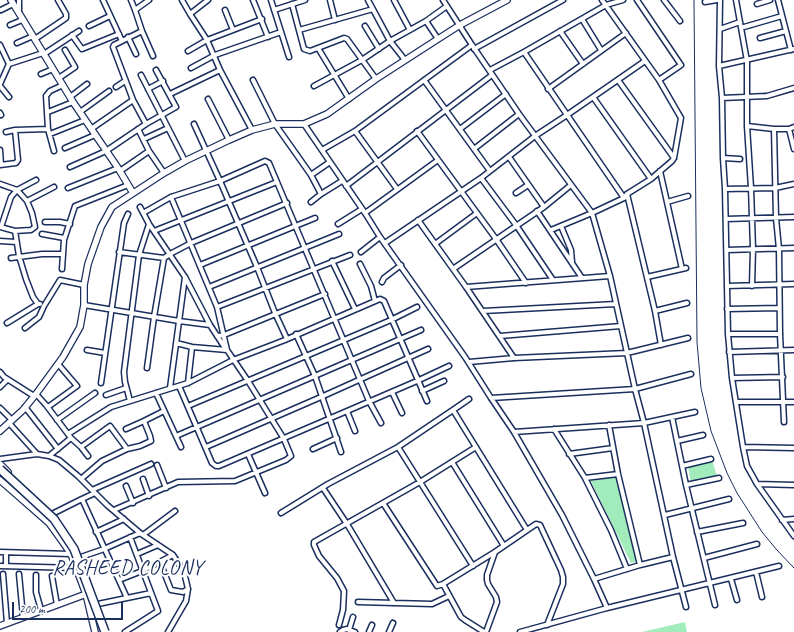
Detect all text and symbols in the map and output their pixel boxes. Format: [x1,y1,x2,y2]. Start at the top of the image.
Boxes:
district label: RASHEED COLONY [53,557,203,581]
scale bar [14,594,125,620]
text: 200 m [19,601,45,617]

